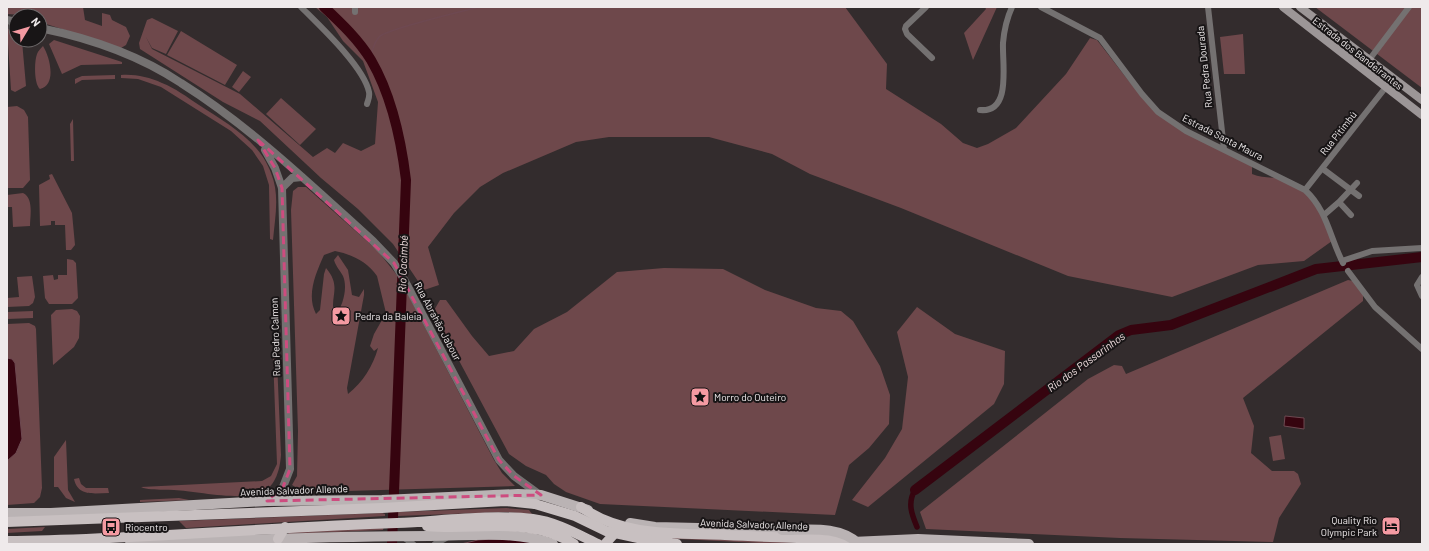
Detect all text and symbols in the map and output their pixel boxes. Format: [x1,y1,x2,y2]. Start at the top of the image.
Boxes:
north arrow [8,8,48,48]
street label: Estrada dos Bandeirantes [1311,14,1406,92]
text: N [29,15,44,28]
street label: Rua Pedra Dourada [1194,26,1214,108]
street label: Rua Pitimbú [1317,109,1359,157]
street label: Estrada Santa Maura [1181,111,1265,163]
water label: Rio Cacimbé [395,235,410,293]
street label: Rua Abrahão Jabour [412,280,464,363]
street label: Rua Pedro Calmon [268,298,282,376]
place icon: Pedra da Baleia [330,305,352,327]
place label: Pedra da Baleia [355,310,421,322]
water label: Rio dos Passarinhos [1044,329,1127,394]
place icon: Morro do Outeiro [689,386,711,408]
place label: Morro do Outeiro [714,391,786,403]
street label: Avenida Salvador Allende [240,482,348,498]
place label: Quality Rio Olympic Park [1321,514,1377,538]
hotel icon: Quality Rio Olympic Park [1380,515,1402,537]
bus stop icon: Riocentro [100,516,122,538]
street label: Avenida Salvador Allende [700,516,808,532]
place label: Riocentro [125,521,168,533]

